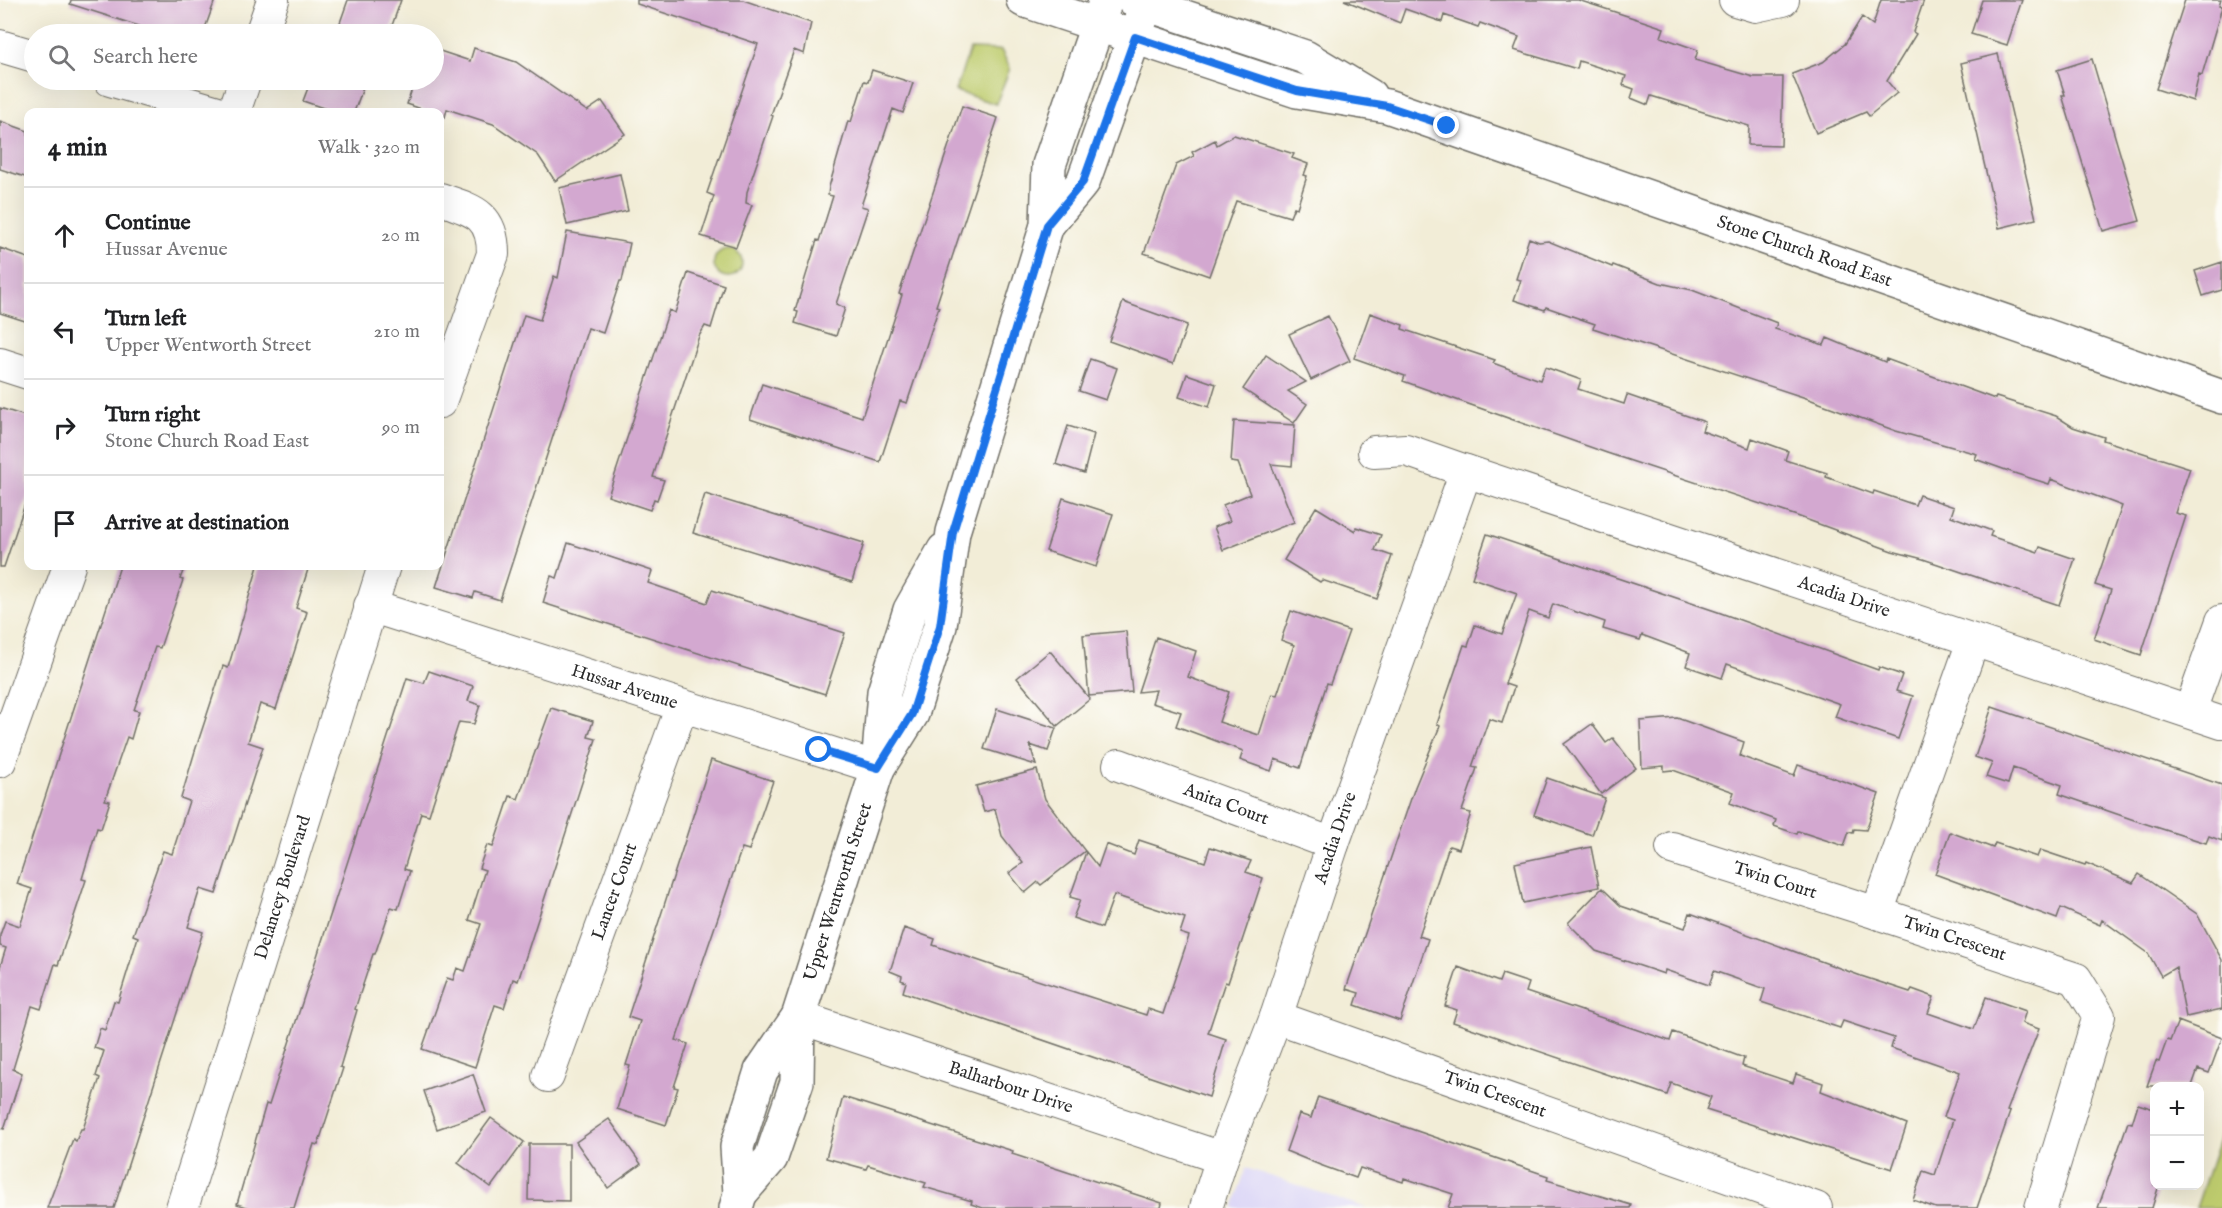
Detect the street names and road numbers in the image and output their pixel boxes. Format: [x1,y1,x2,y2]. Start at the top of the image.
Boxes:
street label: Stone Church Road East [1714,210,1895,293]
street label: Acadia Drive [1794,571,1893,623]
street label: Hussar Avenue [568,659,681,715]
street label: Anita Court [1179,778,1272,831]
street label: Acadia Drive [1309,789,1362,888]
street label: Upper Wentworth Street [799,800,878,984]
street label: Delancey Boulevard [249,812,316,962]
street label: Lancer Court [587,840,643,943]
street label: Twin Court [1730,857,1820,905]
street label: Twin Crescent [1900,911,2009,967]
street label: Balharbour Drive [945,1056,1076,1119]
street label: Twin Crescent [1440,1066,1549,1123]

